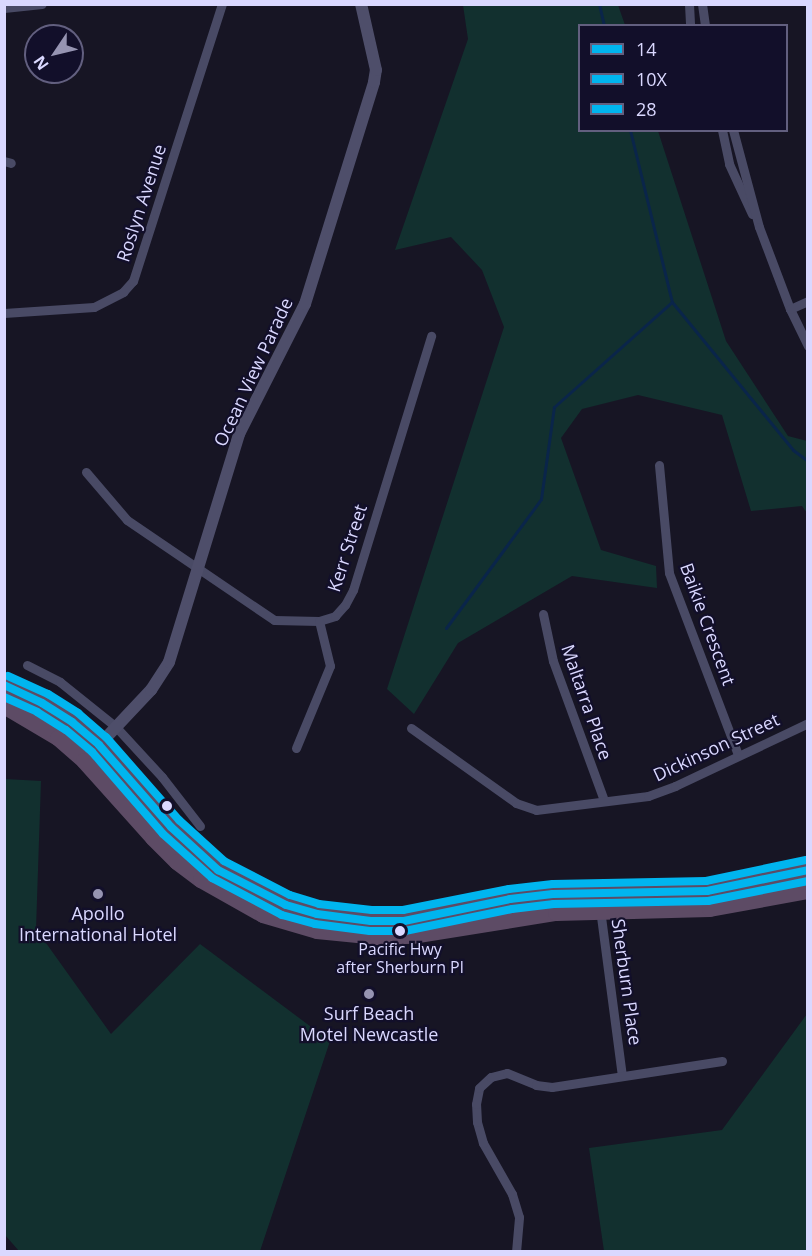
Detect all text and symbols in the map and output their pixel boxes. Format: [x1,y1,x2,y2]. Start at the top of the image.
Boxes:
north arrow [24,24,84,84]
legend [578,24,788,132]
text: 14 [636,37,657,61]
text: N [28,52,54,75]
text: 10X [636,67,667,91]
text: 28 [636,97,657,121]
street label: Roslyn Avenue [112,141,170,265]
street label: Ocean View Parade [209,294,297,450]
street label: Kerr Street [323,501,371,595]
street label: Baikie Crescent [676,560,740,688]
street label: Maltarra Place [557,641,617,763]
street label: Dickinson Street [650,708,782,786]
unlabelled marker [161,800,173,812]
marker: Apollo International Hotel [91,887,105,901]
place label: Apollo International Hotel [19,903,177,946]
street label: Sherburn Place [607,917,647,1047]
marker: Pacific Hwy after Sherburn Pl [394,925,406,937]
place label: Pacific Hwy after Sherburn Pl [336,939,464,977]
marker: Surf Beach Motel Newcastle [362,987,376,1001]
place label: Surf Beach Motel Newcastle [300,1003,438,1046]

